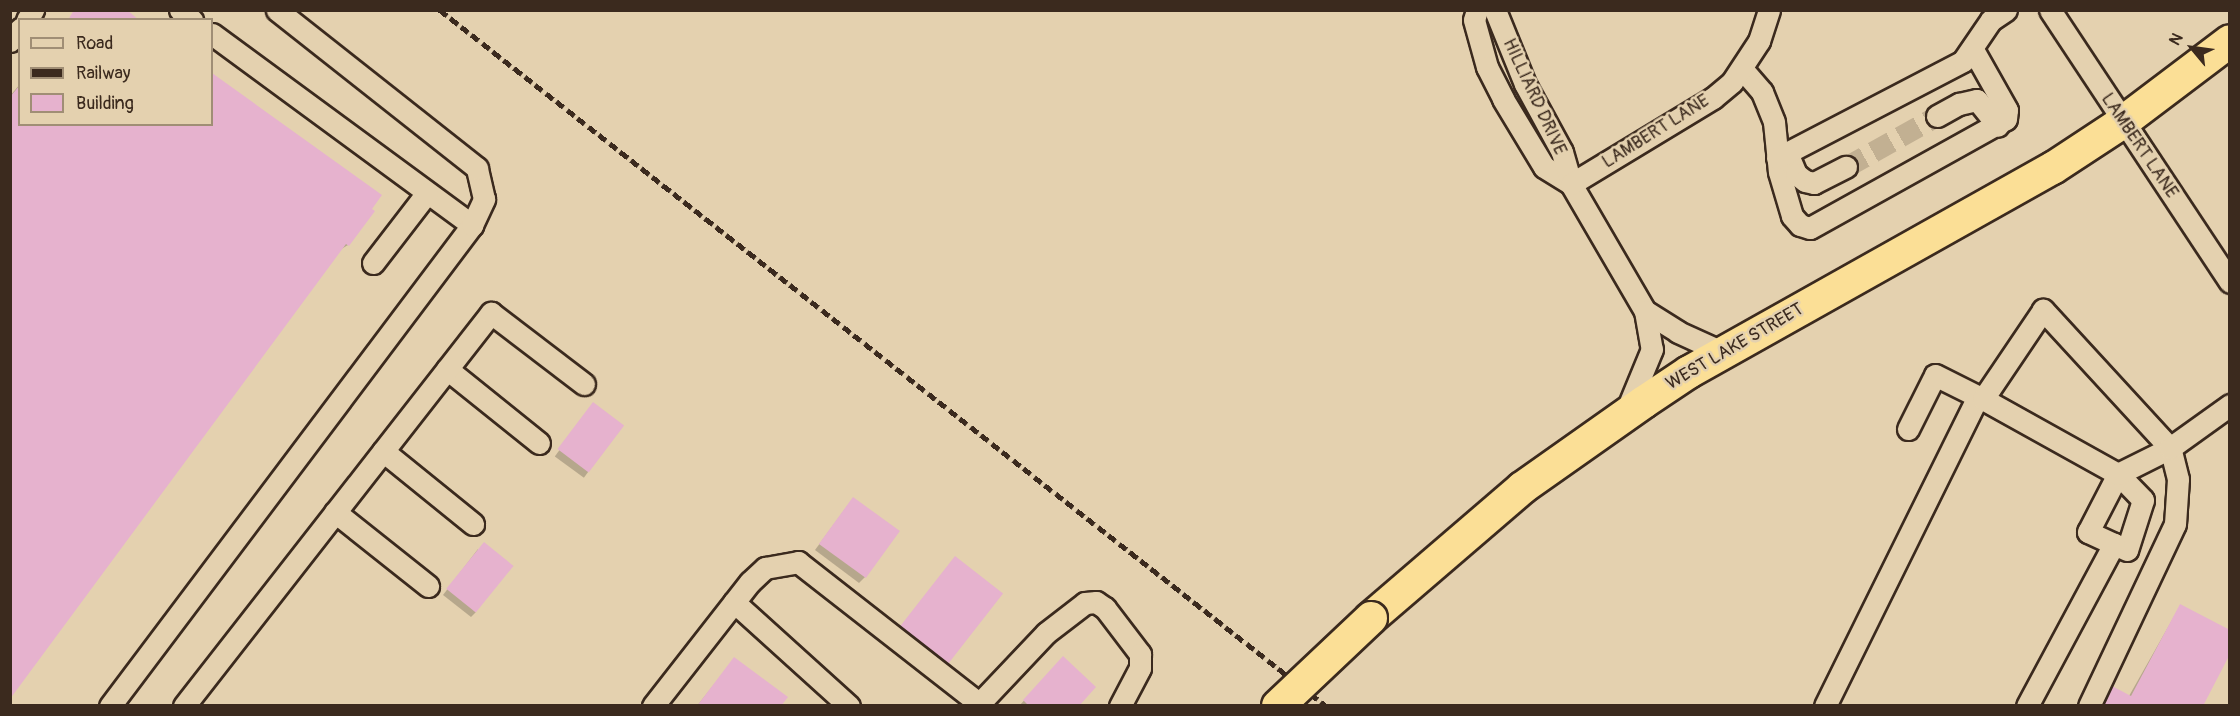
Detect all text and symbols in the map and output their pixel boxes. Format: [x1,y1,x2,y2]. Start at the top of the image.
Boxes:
legend [18,18,213,126]
north arrow [2162,18,2222,78]
text: N [2165,30,2188,49]
text: Road [76,32,113,55]
street label: HILLIARD DRIVE [1498,35,1570,159]
text: Railway [76,62,131,85]
street label: LAMBERT LANE [2096,89,2182,203]
street label: LAMBERT LANE [1599,91,1713,173]
text: Building [76,92,134,115]
street label: WEST LAKE STREET [1663,299,1807,395]

